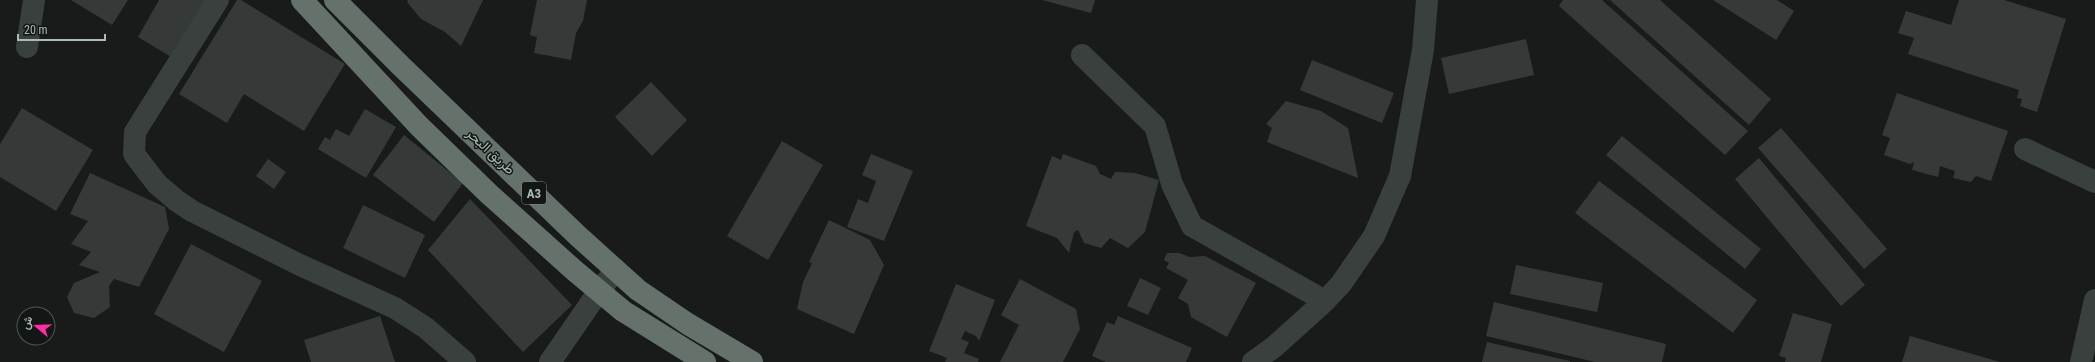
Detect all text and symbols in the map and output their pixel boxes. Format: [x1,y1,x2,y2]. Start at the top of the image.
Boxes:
scale bar [18,16,105,42]
text: 20 m [24,23,48,37]
street label: طريق البحر [462,124,518,178]
road number: A3 [522,182,546,204]
north arrow [16,306,56,346]
text: ش [19,315,35,331]

